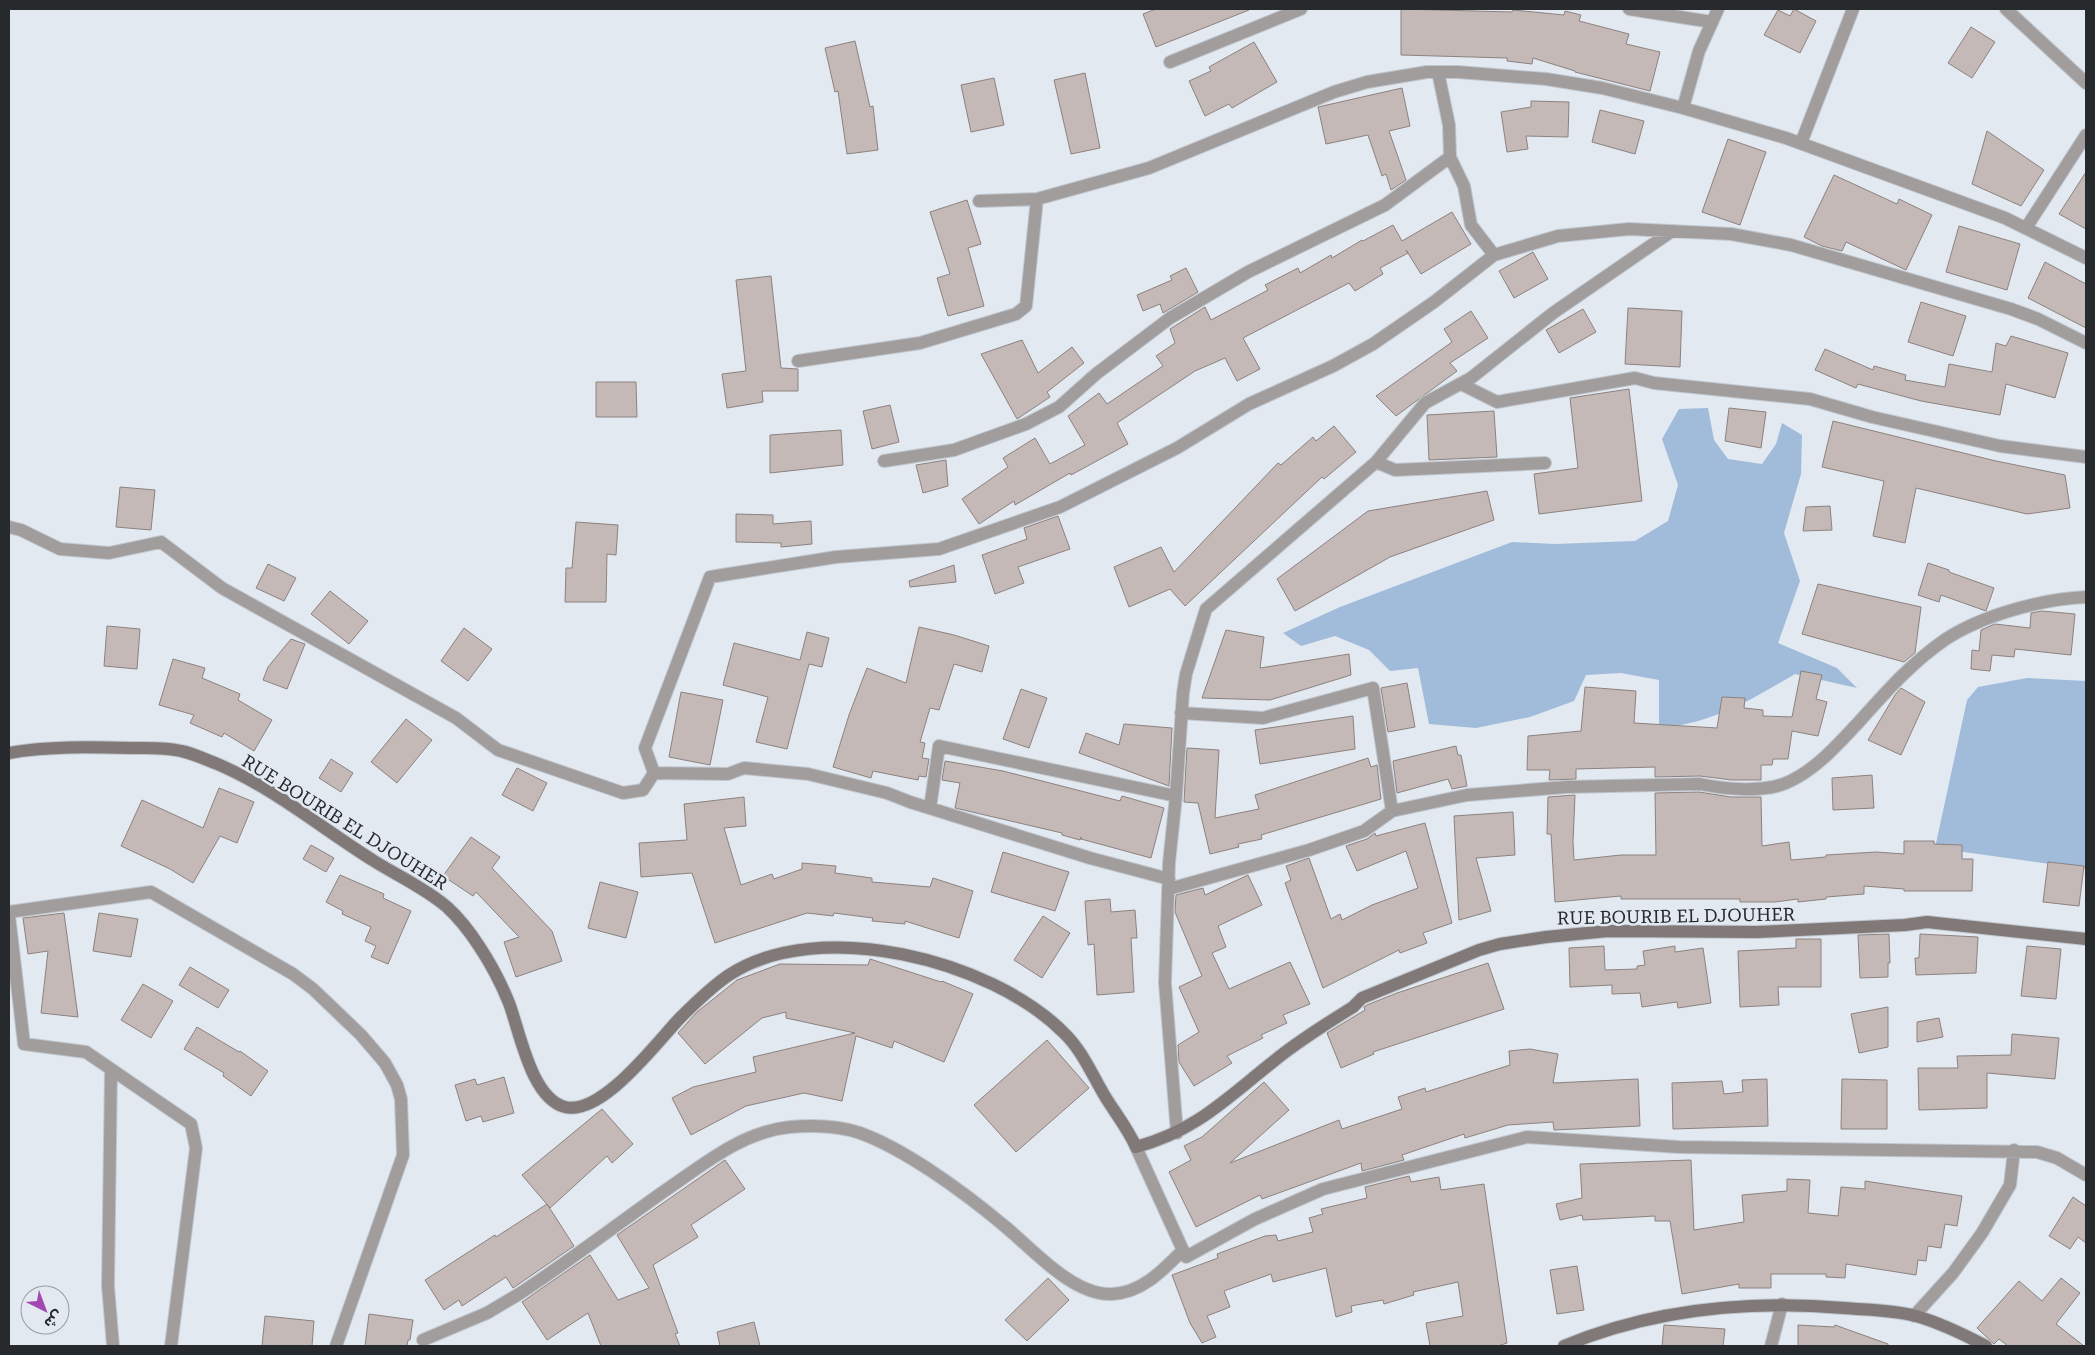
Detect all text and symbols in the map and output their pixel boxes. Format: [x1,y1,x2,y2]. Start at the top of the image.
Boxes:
street label: RUE BOURIB EL DJOUHER [238,750,452,894]
street label: RUE BOURIB EL DJOUHER [1557,903,1796,929]
north arrow [20,1285,70,1335]
text: ش [41,1307,66,1332]

